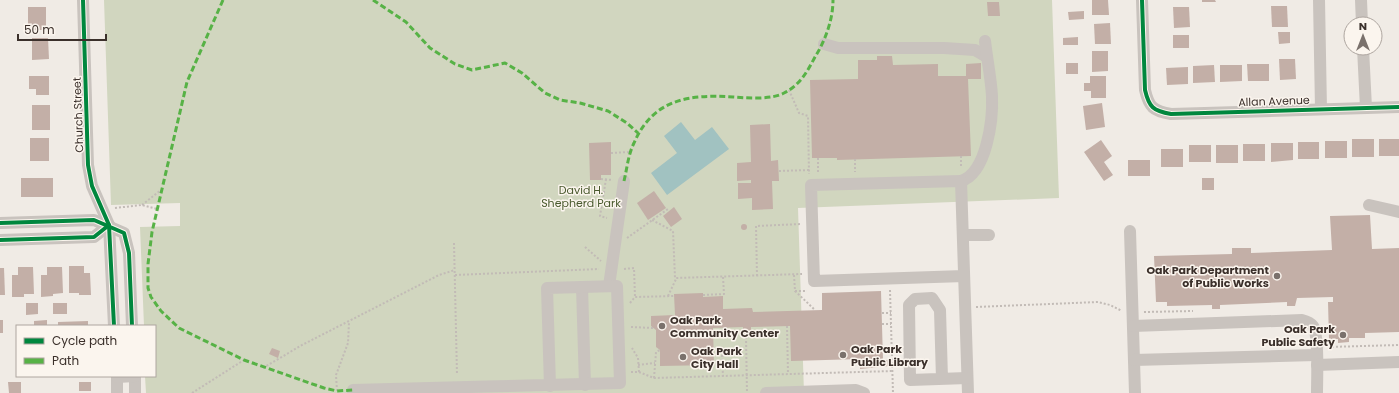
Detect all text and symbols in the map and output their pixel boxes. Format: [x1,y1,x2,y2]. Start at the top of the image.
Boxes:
scale bar [18,16,106,42]
north arrow [1343,16,1383,56]
text: N [1359,18,1367,34]
text: 50 m [24,21,55,38]
street label: Church Street [69,77,87,153]
street label: Allan Avenue [1238,92,1310,110]
park label: David H. Shepherd Park [541,182,621,211]
place label: Oak Park Department of Public Works [1146,262,1270,291]
marker: Oak Park Department of Public Works [1272,271,1282,281]
place label: Oak Park Community Center [670,312,779,341]
marker: Oak Park Community Center [657,321,667,331]
place label: Oak Park Public Safety [1261,321,1335,350]
legend [16,325,156,377]
marker: Oak Park Public Safety [1338,330,1348,340]
text: Cycle path [52,332,117,349]
place label: Oak Park Public Library [851,341,928,370]
place label: Oak Park City Hall [691,343,742,372]
marker: Oak Park Public Library [838,350,848,360]
text: Path [52,352,79,369]
marker: Oak Park City Hall [678,352,688,362]

